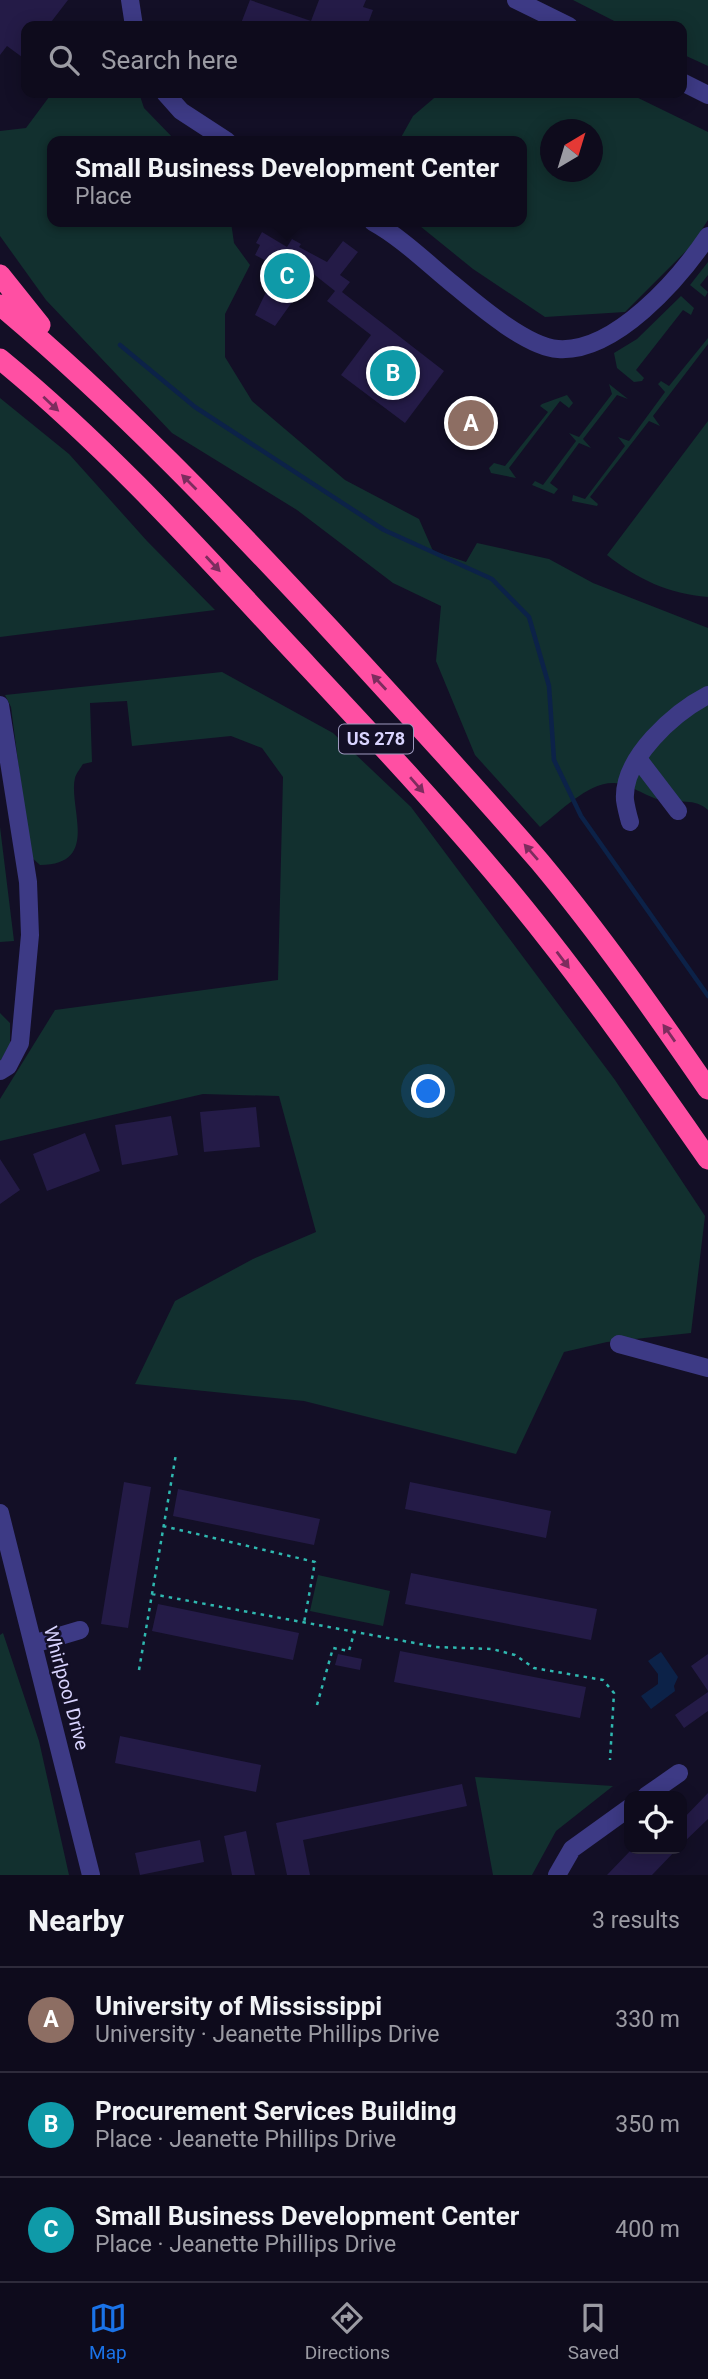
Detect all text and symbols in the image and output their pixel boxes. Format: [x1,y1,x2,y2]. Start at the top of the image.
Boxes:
search box [21,21,687,98]
icon: search [45,41,83,79]
text: Search here [101,45,238,75]
north arrow [540,119,603,182]
popup [47,136,527,227]
text: Small Business Development Center [75,153,499,183]
text: Place [75,183,132,210]
pin: C [264,250,310,302]
pin: B [370,347,416,399]
one-way arrow [42,395,59,411]
pin: A [448,397,494,449]
one-way arrow [181,474,198,490]
one-way arrow [205,555,221,573]
one-way arrow [371,673,387,691]
road number: US 278 [339,724,413,754]
one-way arrow [409,776,425,794]
one-way arrow [523,843,539,861]
one-way arrow [555,951,569,969]
one-way arrow [662,1024,676,1042]
your location [411,1074,445,1108]
street label: Whirlpool Drive [39,1624,94,1753]
map controls [624,1791,687,1854]
button: locate [624,1791,687,1854]
text: Nearby [28,1903,124,1938]
text: 3 results [592,1907,680,1934]
text: University of Mississippi [95,1991,382,2021]
text: A [43,2006,59,2033]
text: 330 m [615,2006,680,2033]
text: University · Jeanette Phillips Drive [95,2021,439,2048]
text: Procurement Services Building [95,2096,457,2126]
text: B [44,2111,58,2138]
text: 350 m [615,2111,680,2138]
text: Place · Jeanette Phillips Drive [95,2126,396,2153]
text: Small Business Development Center [95,2201,519,2231]
text: C [43,2216,59,2243]
text: 400 m [615,2216,680,2243]
text: Place · Jeanette Phillips Drive [95,2231,396,2258]
tab: Map [89,2299,127,2364]
tab: Directions [305,2299,390,2364]
tab: Saved [568,2299,619,2364]

